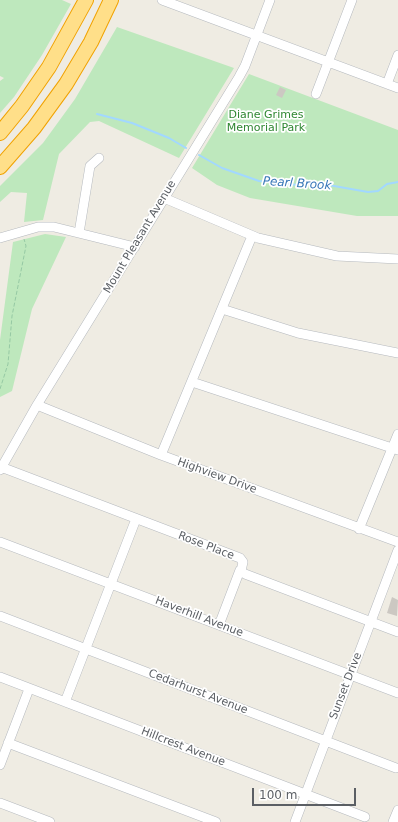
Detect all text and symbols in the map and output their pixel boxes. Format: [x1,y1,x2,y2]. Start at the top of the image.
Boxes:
park label: Diane Grimes Memorial Park [227,108,305,134]
water label: Pearl Brook [262,174,332,194]
street label: Mount Pleasant Avenue [101,178,179,296]
street label: Highview Drive [176,456,258,496]
street label: Rose Place [176,529,236,563]
street label: Haverhill Avenue [153,594,245,640]
street label: Sunset Drive [327,651,365,721]
street label: Cedarhurst Avenue [146,667,250,717]
street label: Hillcrest Avenue [139,725,227,769]
scale bar [254,780,358,806]
text: 100 m [259,788,297,802]

